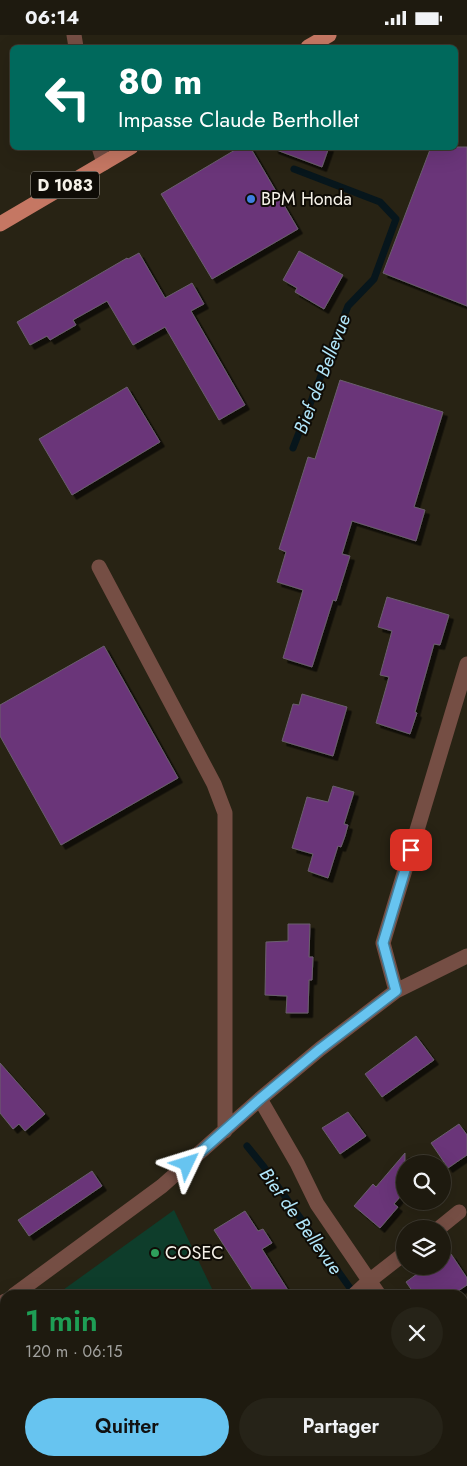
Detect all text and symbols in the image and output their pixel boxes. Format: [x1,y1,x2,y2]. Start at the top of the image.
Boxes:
text: 06:14 [25,4,79,31]
text: 80 m [118,57,202,107]
icon: left [35,65,100,130]
text: Impasse Claude Berthollet [118,103,359,135]
road number: D 1083 [31,171,99,199]
place label: BPM Honda [261,186,352,212]
marker: BPM Honda [245,193,257,205]
water label: Bief de Bellevue [287,310,357,438]
pin [390,829,432,871]
icon: arrive [397,836,425,864]
position arrow [160,1137,212,1189]
map controls [396,1155,451,1275]
button: search [396,1155,451,1210]
water label: Bief de Bellevue [253,1162,349,1280]
button: layers [396,1220,451,1275]
place label: COSEC [165,1240,224,1266]
marker: COSEC [149,1247,161,1259]
text: 1 min [25,1299,98,1342]
button: close [391,1307,443,1359]
text: 120 m · 06:15 [25,1340,122,1363]
button: Quitter [25,1398,229,1456]
button: Partager [239,1398,443,1456]

